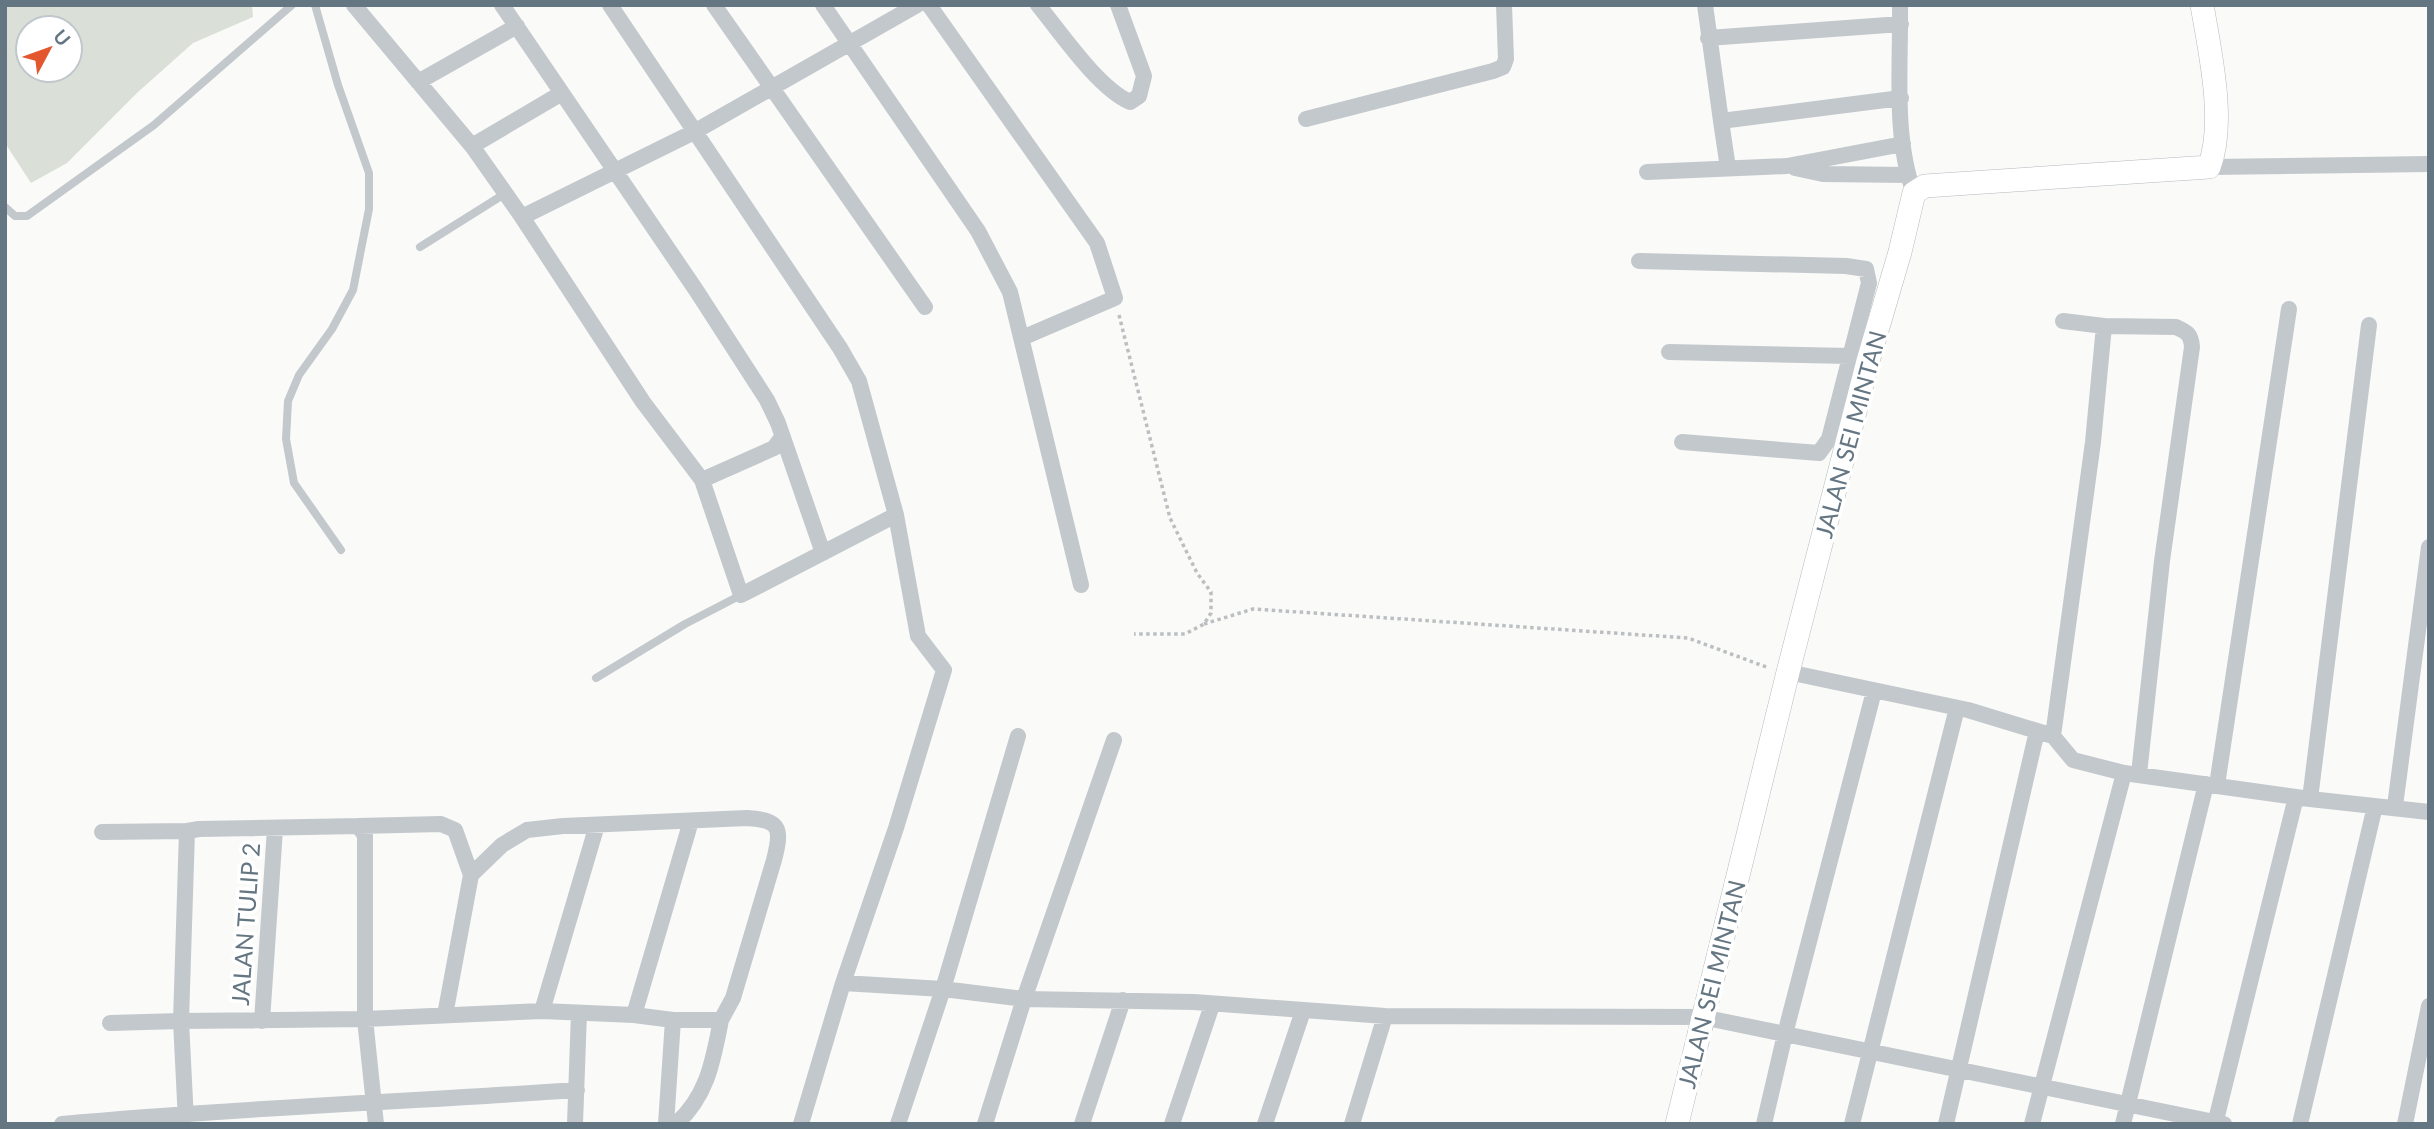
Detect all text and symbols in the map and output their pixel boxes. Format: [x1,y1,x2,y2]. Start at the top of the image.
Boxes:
north arrow [14,14,84,84]
text: U [49,25,76,50]
street label: JALAN SEI MINTAN [1808,327,1892,541]
street label: JALAN TULIP 2 [225,842,265,1006]
street label: JALAN SEI MINTAN [1671,877,1751,1091]

